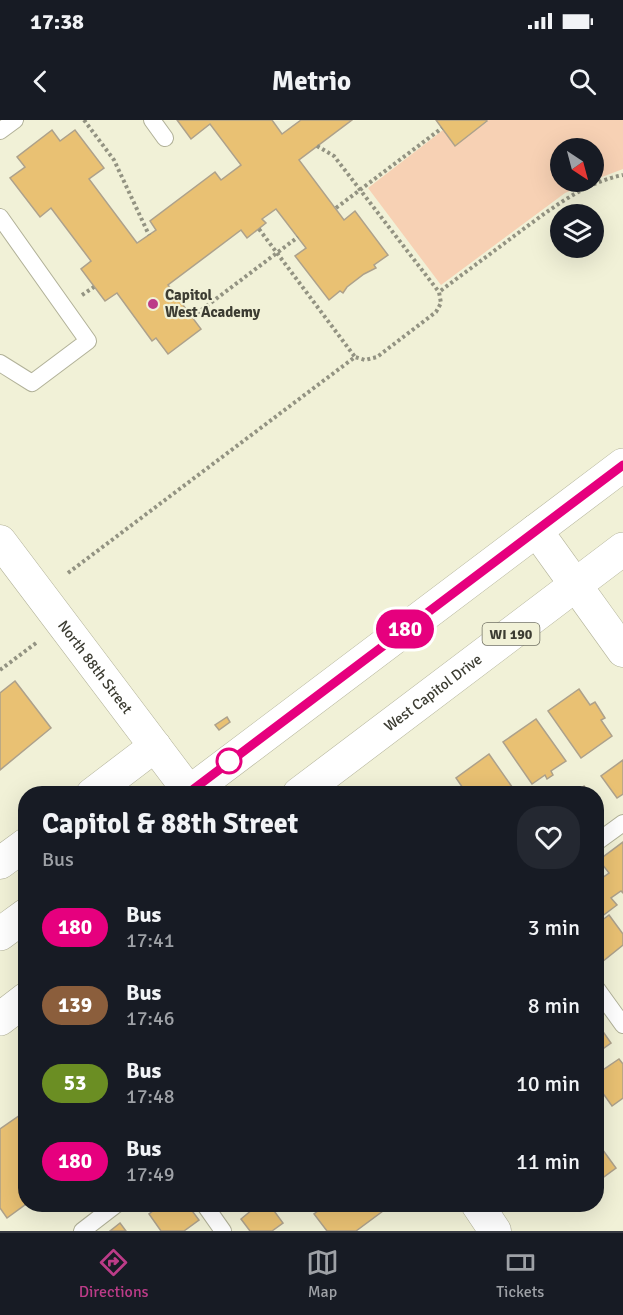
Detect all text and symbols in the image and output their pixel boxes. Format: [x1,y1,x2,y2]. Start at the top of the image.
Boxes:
text: 17:38 [30,8,84,35]
icon: back [24,65,57,98]
text: Metrio [272,65,351,98]
icon: search [566,65,599,98]
north arrow [550,138,604,192]
map controls [550,138,604,258]
button: layers [550,204,604,258]
place label: Capitol West Academy [165,286,261,321]
marker: Capitol West Academy [146,297,160,311]
line badge: 180 [370,610,440,648]
text: 180 [388,616,422,642]
street label: North 88th Street [54,617,136,717]
road number: WI 190 [482,623,540,645]
street label: West Capitol Drive [381,650,485,735]
unlabelled marker [216,748,242,774]
button: heart [517,806,580,869]
text: Capitol & 88th Street [42,807,298,841]
text: Bus [42,847,74,872]
text: Bus [126,901,161,928]
text: 180 [58,914,92,940]
text: 3 min [528,914,580,941]
text: 17:41 [126,928,175,953]
text: Bus [126,979,161,1006]
text: 139 [58,992,92,1018]
text: 8 min [528,992,580,1019]
text: 17:46 [126,1006,175,1031]
text: Bus [126,1057,161,1084]
text: 53 [64,1070,86,1096]
text: 10 min [516,1070,580,1097]
text: 17:48 [126,1084,175,1109]
text: Bus [126,1135,161,1162]
text: 180 [58,1148,92,1174]
text: 11 min [516,1148,580,1175]
text: 17:49 [126,1162,175,1187]
tab: Directions [79,1246,149,1302]
tab: Map [306,1246,339,1302]
tab: Tickets [496,1246,544,1302]

